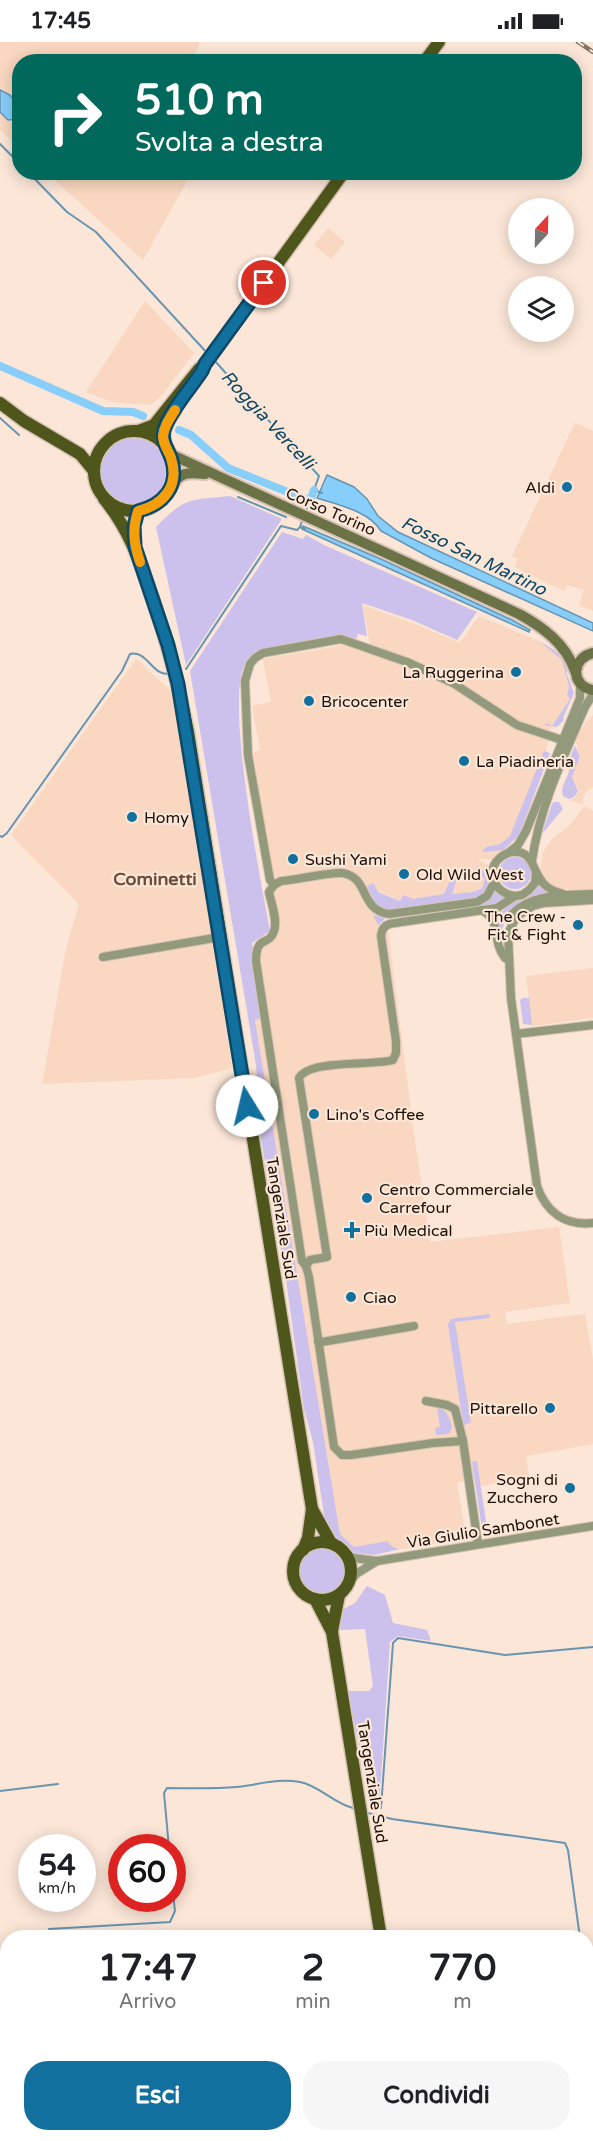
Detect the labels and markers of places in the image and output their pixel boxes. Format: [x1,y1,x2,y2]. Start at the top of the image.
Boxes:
pin [238,257,289,308]
place label: Aldi [525,478,555,498]
marker: Aldi [560,480,574,494]
place label: La Ruggerina [402,663,504,683]
marker: La Ruggerina [509,665,523,679]
place label: Bricocenter [321,692,409,712]
marker: Bricocenter [302,694,316,708]
place label: La Piadineria [476,752,574,772]
marker: La Piadineria [457,754,471,768]
place label: Homy [144,808,189,828]
marker: Homy [125,810,139,824]
place label: Sushi Yami [305,850,387,870]
marker: Sushi Yami [286,852,300,866]
place label: Old Wild West [416,865,524,885]
marker: Old Wild West [397,867,411,881]
place label: The Crew - Fit & Fight [484,907,566,945]
marker: The Crew - Fit & Fight [571,918,585,932]
place label: Lino's Coffee [326,1105,424,1125]
marker: Lino's Coffee [307,1107,321,1121]
place label: Centro Commerciale Carrefour [379,1180,534,1218]
marker: Centro Commerciale Carrefour [360,1191,374,1205]
place label: Più Medical [364,1221,452,1241]
marker: Più Medical [345,1223,359,1237]
place label: Ciao [363,1288,397,1308]
marker: Ciao [344,1290,358,1304]
place label: Pittarello [470,1399,538,1419]
marker: Pittarello [543,1401,557,1415]
place label: Sogni di Zucchero [487,1470,558,1508]
marker: Sogni di Zucchero [563,1481,577,1495]

